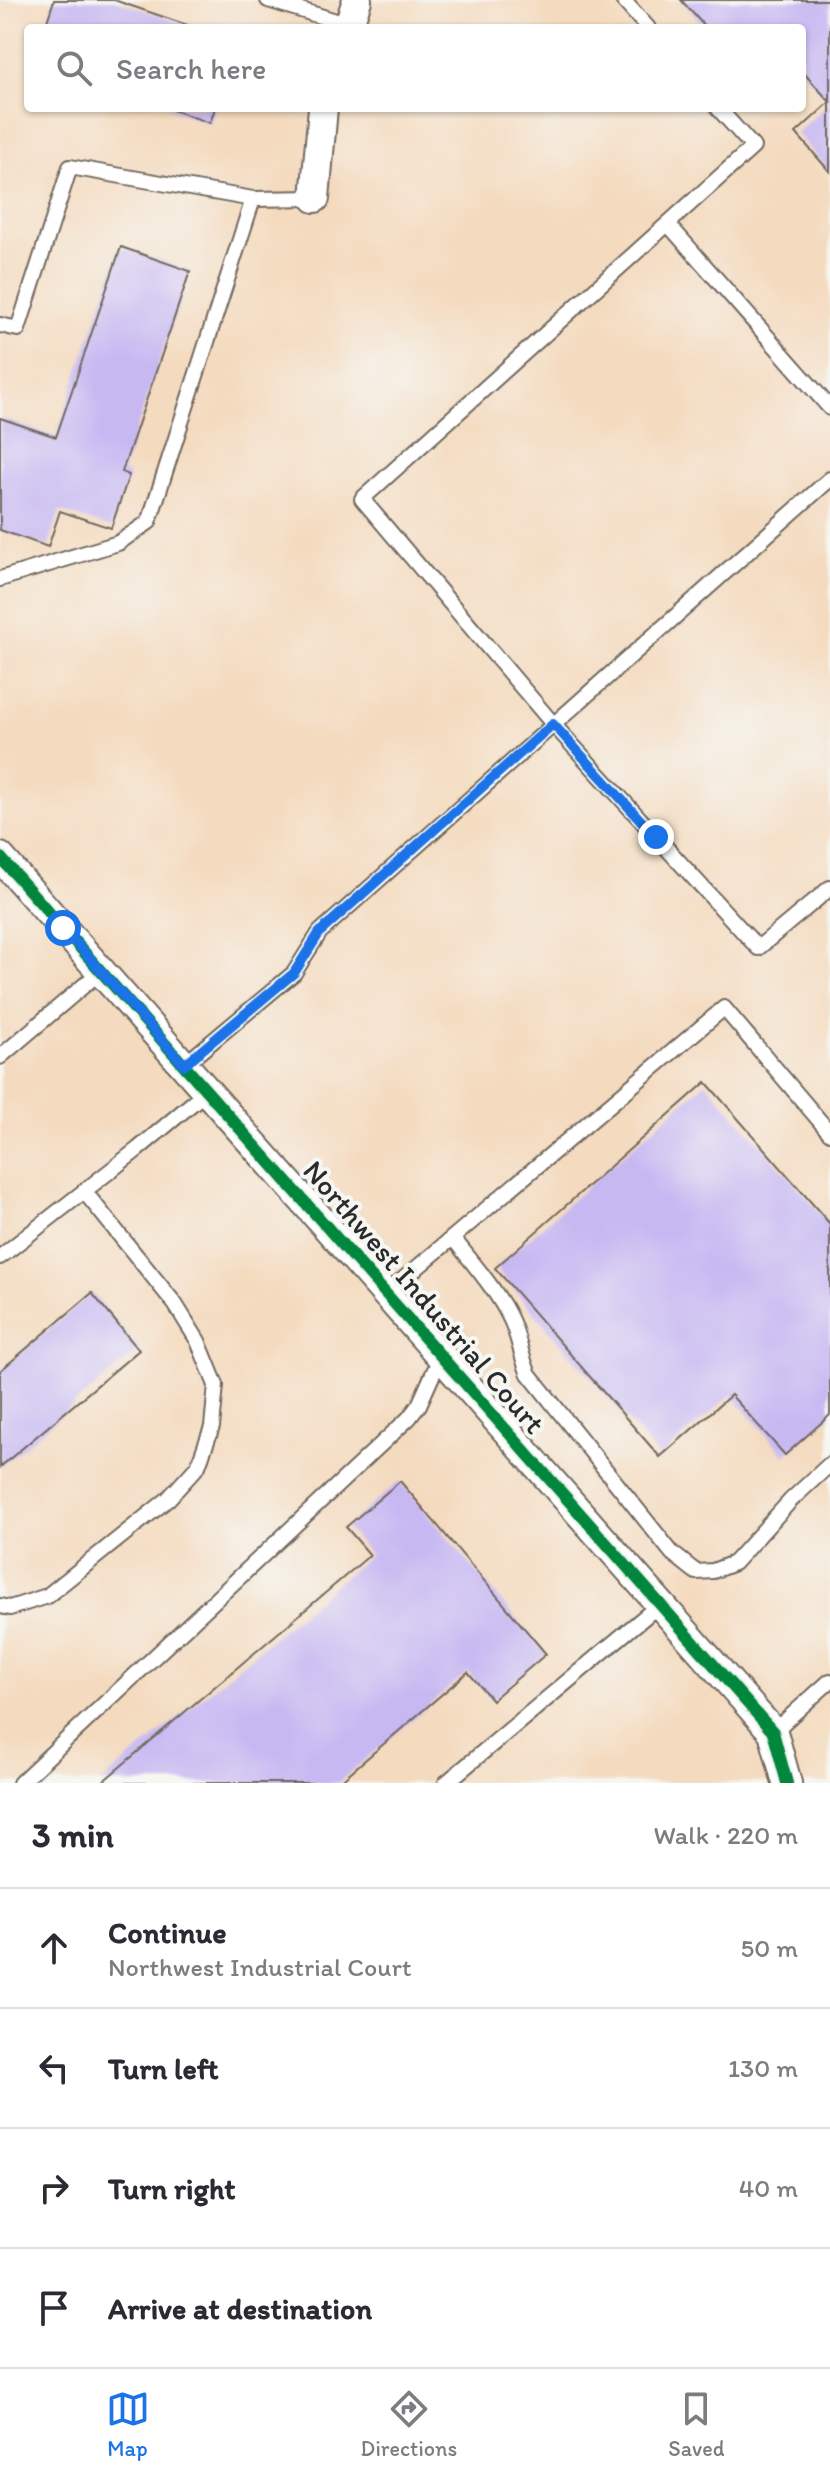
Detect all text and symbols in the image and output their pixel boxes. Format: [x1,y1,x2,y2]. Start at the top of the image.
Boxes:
search box [24,24,806,112]
icon: search [52,46,96,90]
text: Search here [116,50,266,87]
route end [638,819,674,855]
route start [45,910,81,946]
street label: Northwest Industrial Court [296,1152,553,1441]
text: 3 min [32,1815,114,1856]
text: Walk · 220 m [654,1819,798,1851]
text: Continue [108,1914,227,1951]
icon: ahead [32,1926,76,1970]
text: 50 m [741,1932,798,1964]
text: Northwest Industrial Court [108,1951,412,1983]
icon: left [32,2046,76,2090]
text: Turn left [108,2050,219,2087]
text: 130 m [728,2052,798,2084]
icon: right [32,2166,76,2210]
text: Turn right [108,2170,236,2207]
text: 40 m [739,2172,798,2204]
icon: arrive [32,2286,76,2330]
text: Arrive at destination [108,2290,372,2327]
tab: Map [106,2387,150,2462]
tab: Directions [361,2387,457,2462]
tab: Saved [668,2387,724,2462]

